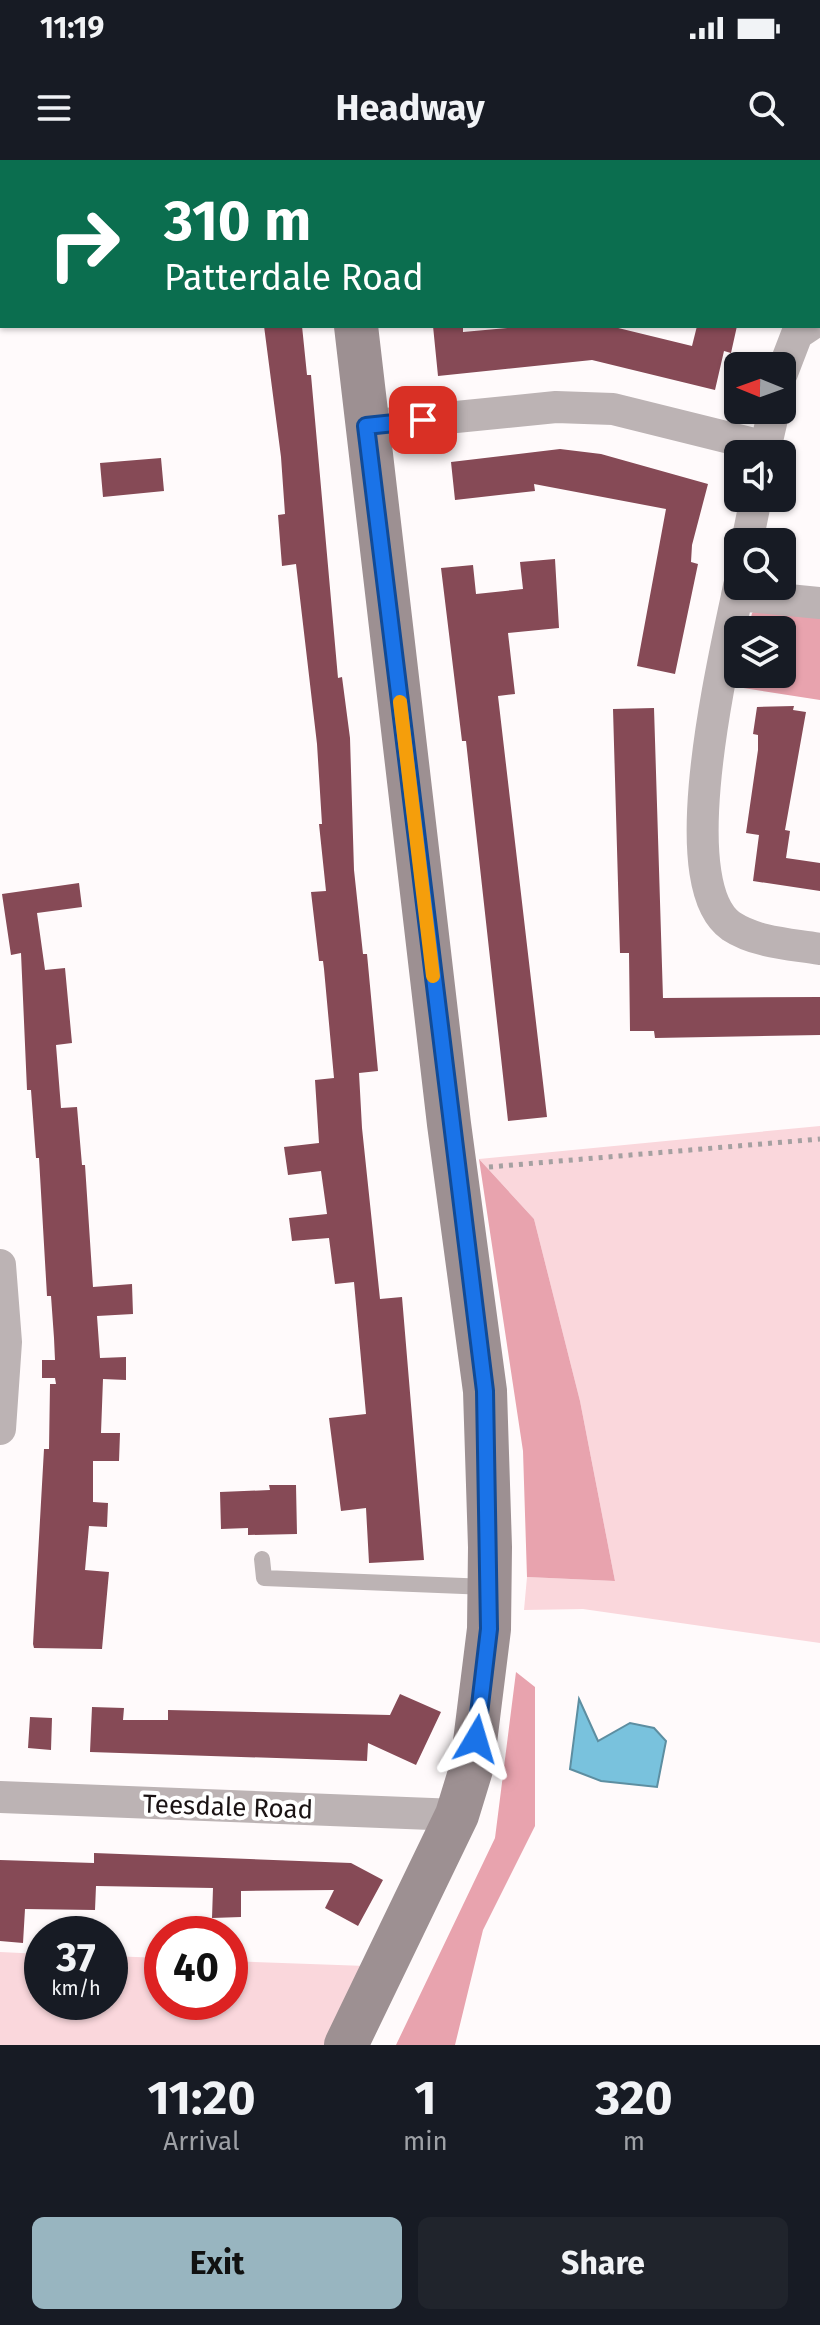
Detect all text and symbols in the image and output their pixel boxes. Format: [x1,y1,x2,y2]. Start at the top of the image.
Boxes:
text: 11:19 [40,10,104,46]
icon: menu [32,86,76,130]
text: Headway [335,86,485,130]
icon: search [744,86,788,130]
text: 310 m [164,188,311,255]
icon: right [32,192,136,296]
text: Patterdale Road [164,256,424,300]
north arrow [724,352,796,424]
map controls [724,352,796,688]
pin [389,386,457,454]
icon: arrive [401,398,445,442]
button: sound [724,440,796,512]
button: search [724,528,796,600]
button: layers [724,616,796,688]
position arrow [434,1697,518,1781]
street label: Teesdale Road [142,1789,314,1825]
speed limit sign: 40 [144,1916,248,2020]
text: 37 [56,1934,96,1982]
text: km/h [51,1976,101,2000]
text: 11:20 [147,2069,256,2127]
text: 1 [414,2069,436,2127]
text: 320 [595,2069,673,2127]
text: Arrival [163,2126,240,2157]
text: min [403,2126,448,2157]
text: m [623,2126,645,2157]
button: Exit [32,2217,402,2309]
button: Share [418,2217,788,2309]

